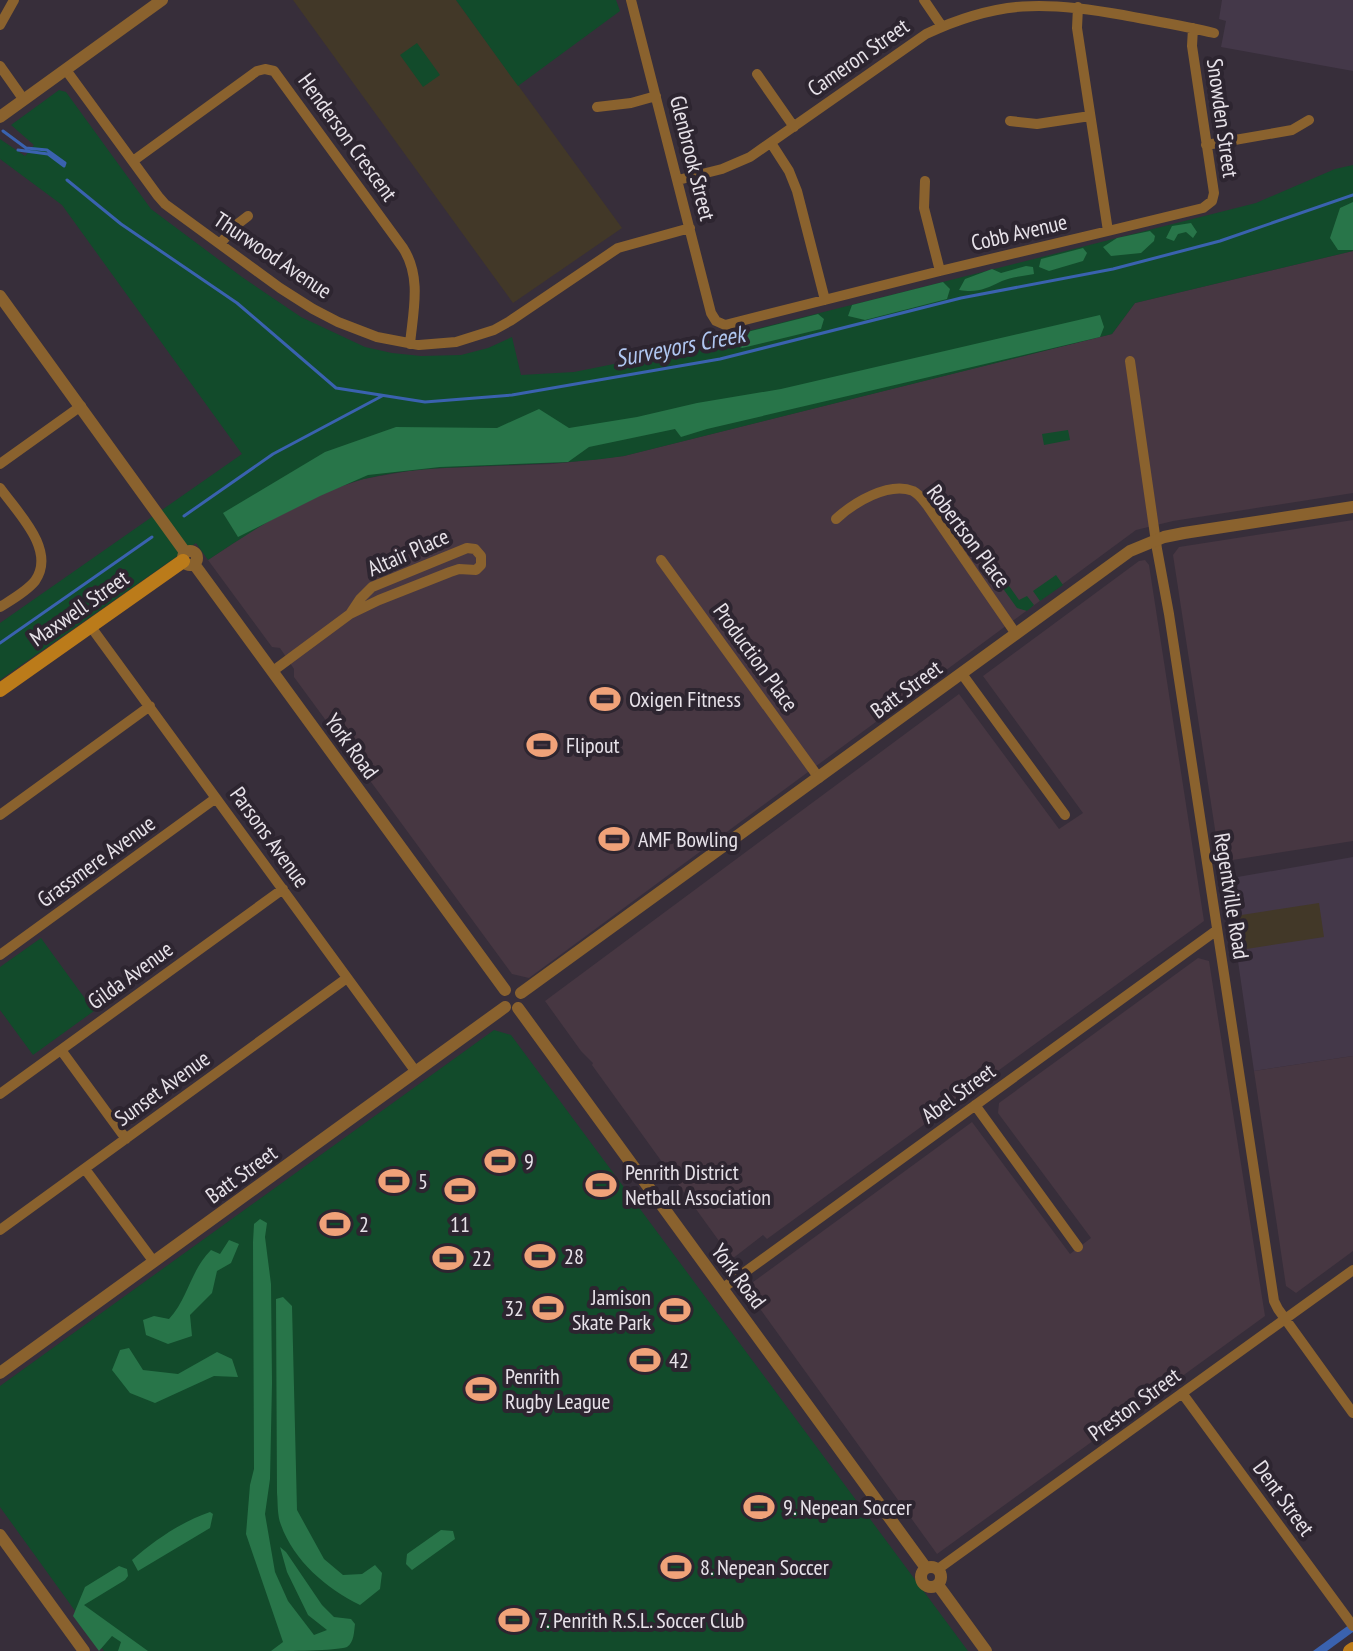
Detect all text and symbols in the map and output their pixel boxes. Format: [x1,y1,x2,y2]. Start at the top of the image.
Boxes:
street label: Cameron Street [802,12,914,102]
street label: Snowden Street [1201,57,1245,179]
street label: Henderson Crescent [292,68,404,206]
street label: Glenbrook Street [664,93,722,223]
street label: Thurwood Avenue [209,205,337,305]
street label: Cobb Avenue [968,207,1070,257]
water label: Surveyors Creek [613,318,750,374]
street label: Robertson Place [921,479,1017,593]
street label: Altair Place [363,522,453,582]
street label: Maxwell Street [24,564,134,652]
street label: Production Place [707,597,805,717]
street label: Batt Street [865,654,947,724]
sports icon: Oxigen Fitness [588,682,622,716]
place label: Oxigen Fitness [629,685,741,713]
street label: York Road [319,708,385,784]
sports icon: Flipout [525,728,559,762]
place label: Flipout [566,731,620,759]
street label: Parsons Avenue [224,781,316,893]
street label: Grassmere Avenue [32,809,160,913]
sports icon: AMF Bowling [597,822,631,856]
place label: AMF Bowling [638,825,738,853]
street label: Regentville Road [1208,831,1256,961]
street label: Gilda Avenue [82,935,178,1015]
street label: Sunset Avenue [109,1044,215,1132]
street label: Abel Street [916,1057,1000,1129]
street label: Batt Street [200,1139,282,1209]
sports icon: 9 [483,1144,517,1178]
place label: 9 [524,1147,534,1175]
place label: Penrith District Netball Association [625,1158,771,1211]
sports icon: 5 [377,1164,411,1198]
place label: 5 [418,1167,428,1195]
sports icon: Penrith District Netball Association [584,1168,618,1202]
sports icon: 11 [443,1173,477,1207]
sports icon: 2 [318,1207,352,1241]
place label: 2 [359,1210,369,1238]
place label: 11 [450,1210,470,1238]
street label: York Road [706,1238,772,1314]
sports icon: 28 [523,1239,557,1273]
sports icon: 22 [431,1241,465,1275]
place label: 28 [564,1242,584,1270]
place label: 22 [472,1244,492,1272]
place label: Jamison Skate Park [572,1283,651,1336]
sports icon: 32 [531,1291,565,1325]
sports icon: Jamison Skate Park [658,1293,692,1327]
place label: 32 [504,1294,524,1322]
sports icon: 42 [628,1343,662,1377]
place label: 42 [669,1346,689,1374]
street label: Preston Street [1082,1361,1186,1447]
place label: Penrith Rugby League [505,1362,610,1415]
sports icon: Penrith Rugby League [464,1372,498,1406]
street label: Dent Street [1247,1455,1321,1541]
sports icon: 9. Nepean Soccer [742,1490,776,1524]
place label: 9. Nepean Soccer [783,1493,912,1521]
sports icon: 8. Nepean Soccer [659,1550,693,1584]
place label: 8. Nepean Soccer [700,1553,829,1581]
sports icon: 7. Penrith R.S.L. Soccer Club [497,1603,531,1637]
place label: 7. Penrith R.S.L. Soccer Club [538,1606,744,1634]

